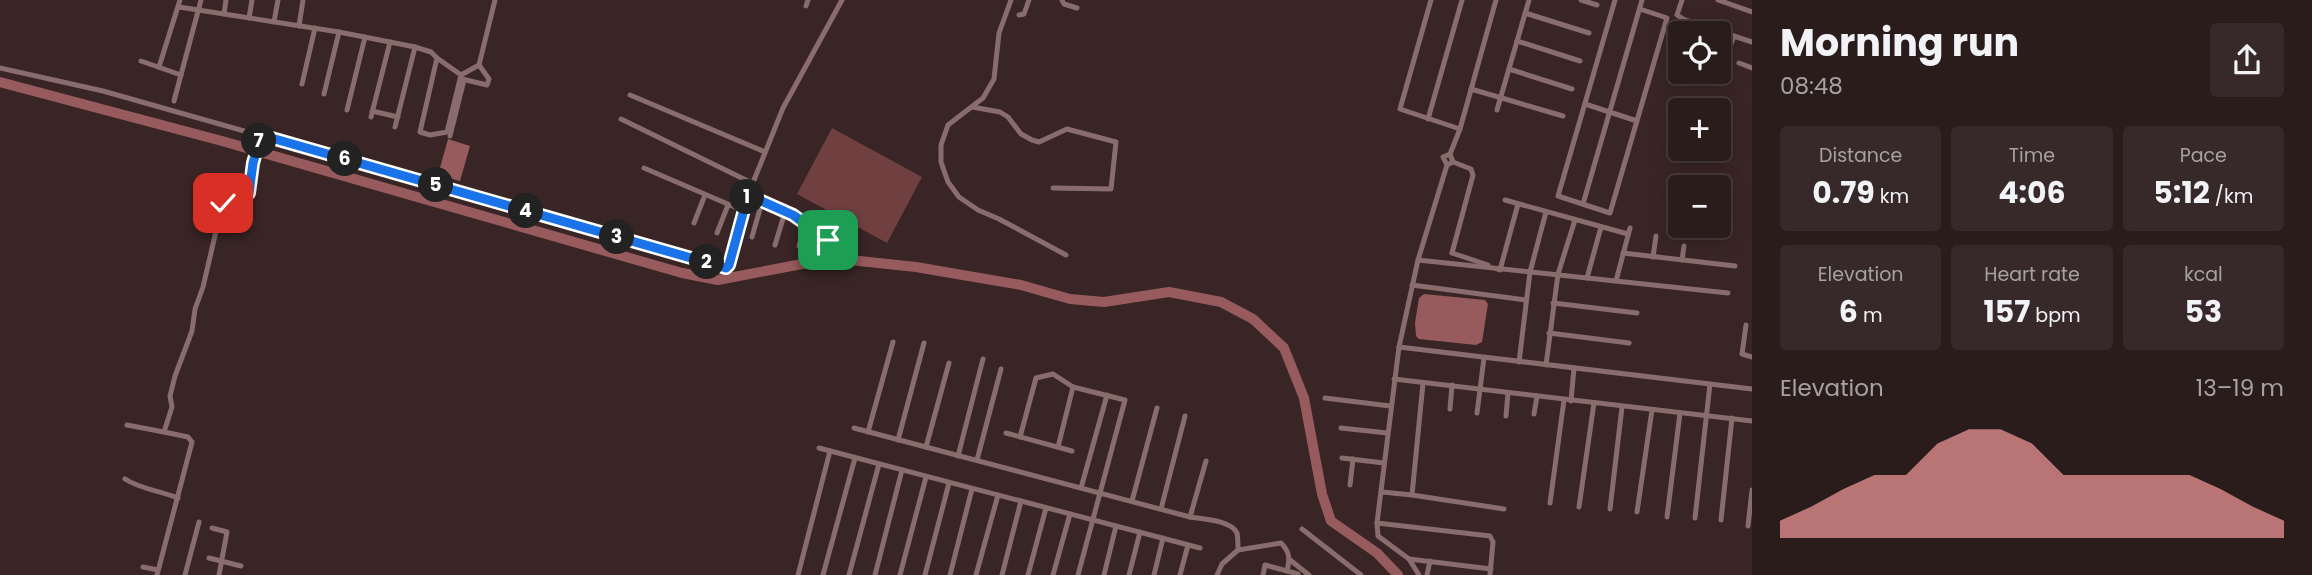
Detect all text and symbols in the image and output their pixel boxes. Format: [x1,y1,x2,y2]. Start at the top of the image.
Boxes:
text: Morning run [1780,16,2019,69]
map controls [1668,21,1731,238]
button: locate [1668,21,1731,84]
button: share [2210,23,2284,97]
text: 08:48 [1780,70,1843,102]
button: + [1668,98,1731,161]
pin: 7 [242,124,276,158]
text: 7 [253,127,264,154]
pin: 6 [328,142,362,176]
text: Distance [1819,142,1902,169]
text: Time [2009,142,2055,169]
text: Pace [2180,142,2227,169]
text: 6 [338,145,351,172]
pin: 5 [418,168,453,202]
text: 5 [429,171,442,198]
text: 0.79 [1812,171,1875,214]
text: 4:06 [1998,171,2066,214]
text: 5:12 [2153,171,2210,214]
pin [193,173,253,233]
button: − [1668,175,1731,238]
pin: 1 [730,180,764,214]
text: 1 [743,183,750,210]
text: km [1875,183,1909,210]
text: /km [2210,183,2253,210]
icon: check [204,184,242,222]
pin: 4 [508,194,544,228]
text: 4 [519,197,532,224]
pin [798,210,858,270]
pin: 3 [600,219,634,254]
icon: arrive [809,221,847,259]
text: 3 [611,223,622,250]
pin: 2 [690,244,724,280]
text: 2 [701,248,712,275]
text: Elevation [1818,261,1903,288]
text: Heart rate [1984,261,2080,288]
text: kcal [2184,261,2223,288]
text: 6 [1839,290,1858,333]
text: 157 [1983,290,2030,333]
text: 53 [2184,290,2222,333]
text: m [1858,302,1883,329]
text: bpm [2030,302,2081,329]
text: Elevation [1780,372,1884,404]
text: 13–19 m [2196,372,2284,404]

